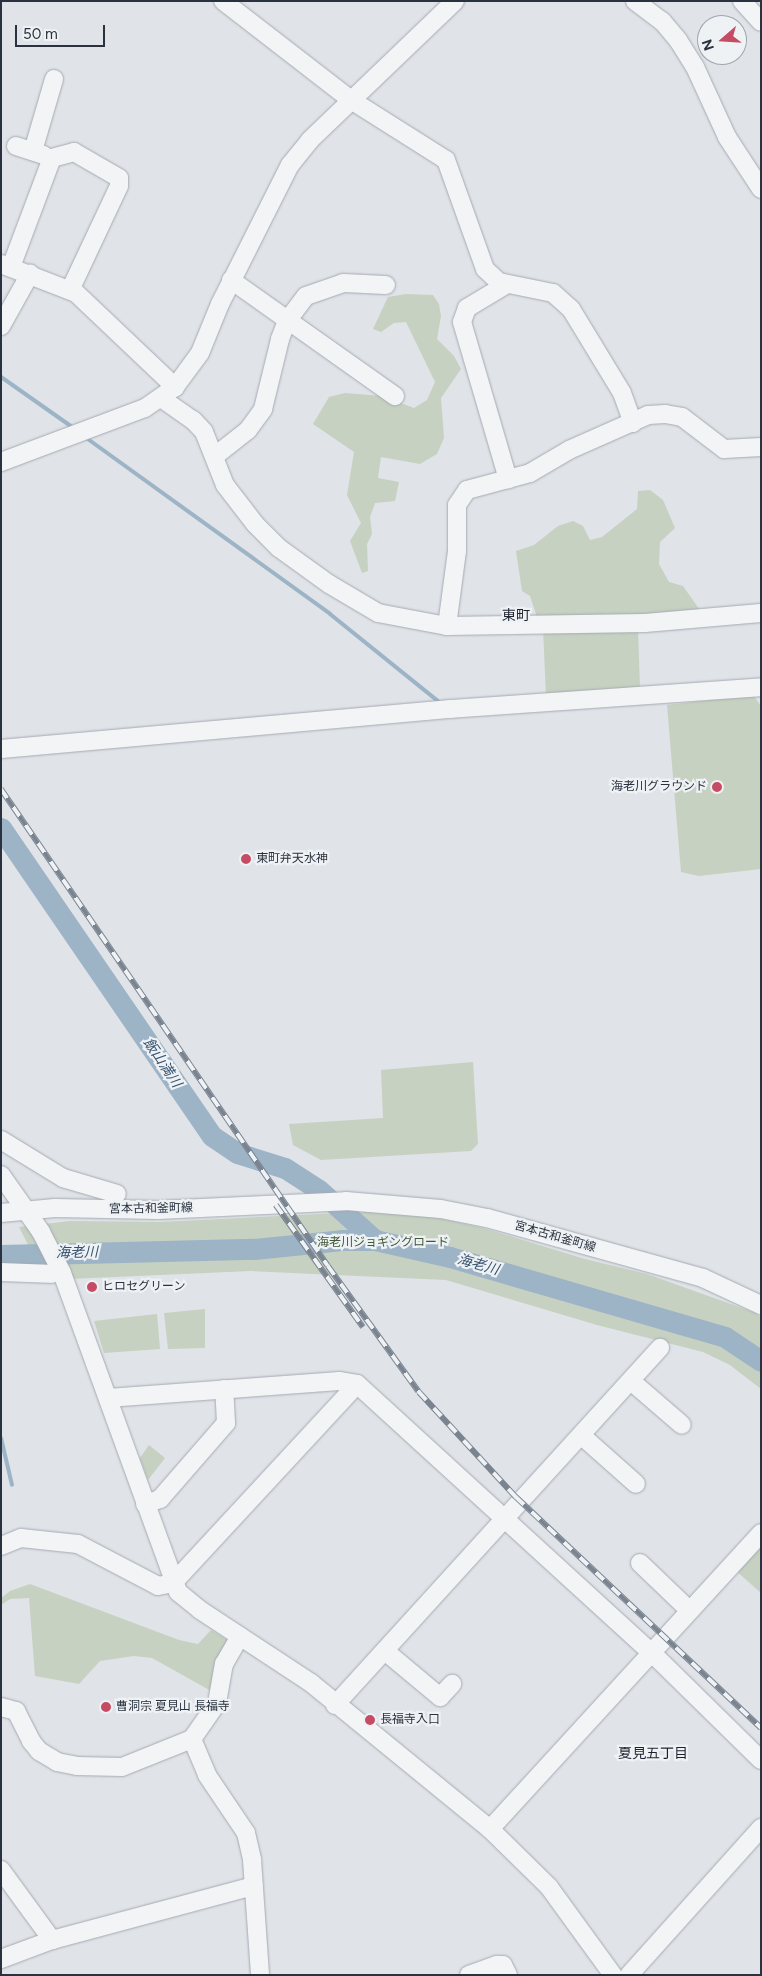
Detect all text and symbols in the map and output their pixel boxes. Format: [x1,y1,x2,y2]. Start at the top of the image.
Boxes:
scale bar [18,15,108,47]
north arrow [697,15,747,65]
text: 50 m [23,25,58,43]
text: N [698,37,718,53]
district label: 東町 [502,608,530,624]
place label: 海老川グラウンド [611,780,707,794]
marker: 海老川グラウンド [711,781,723,793]
place label: 東町弁天水神 [256,852,328,866]
marker: 東町弁天水神 [240,853,252,865]
water label: 飯山満川 [139,1035,185,1091]
street label: 宮本古和釜町線 [109,1201,193,1217]
street label: 宮本古和釜町線 [513,1219,597,1255]
park label: 海老川ジョギングロード [317,1236,449,1250]
water label: 海老川 [56,1244,98,1262]
water label: 海老川 [455,1251,501,1279]
place label: ヒロセグリーン [102,1280,186,1294]
marker: ヒロセグリーン [86,1281,98,1293]
place label: 曹洞宗 夏見山 長福寺 [116,1700,230,1714]
marker: 曹洞宗 夏見山 長福寺 [100,1701,112,1713]
place label: 長福寺入口 [380,1713,440,1727]
marker: 長福寺入口 [364,1714,376,1726]
district label: 夏見五丁目 [618,1746,688,1762]

